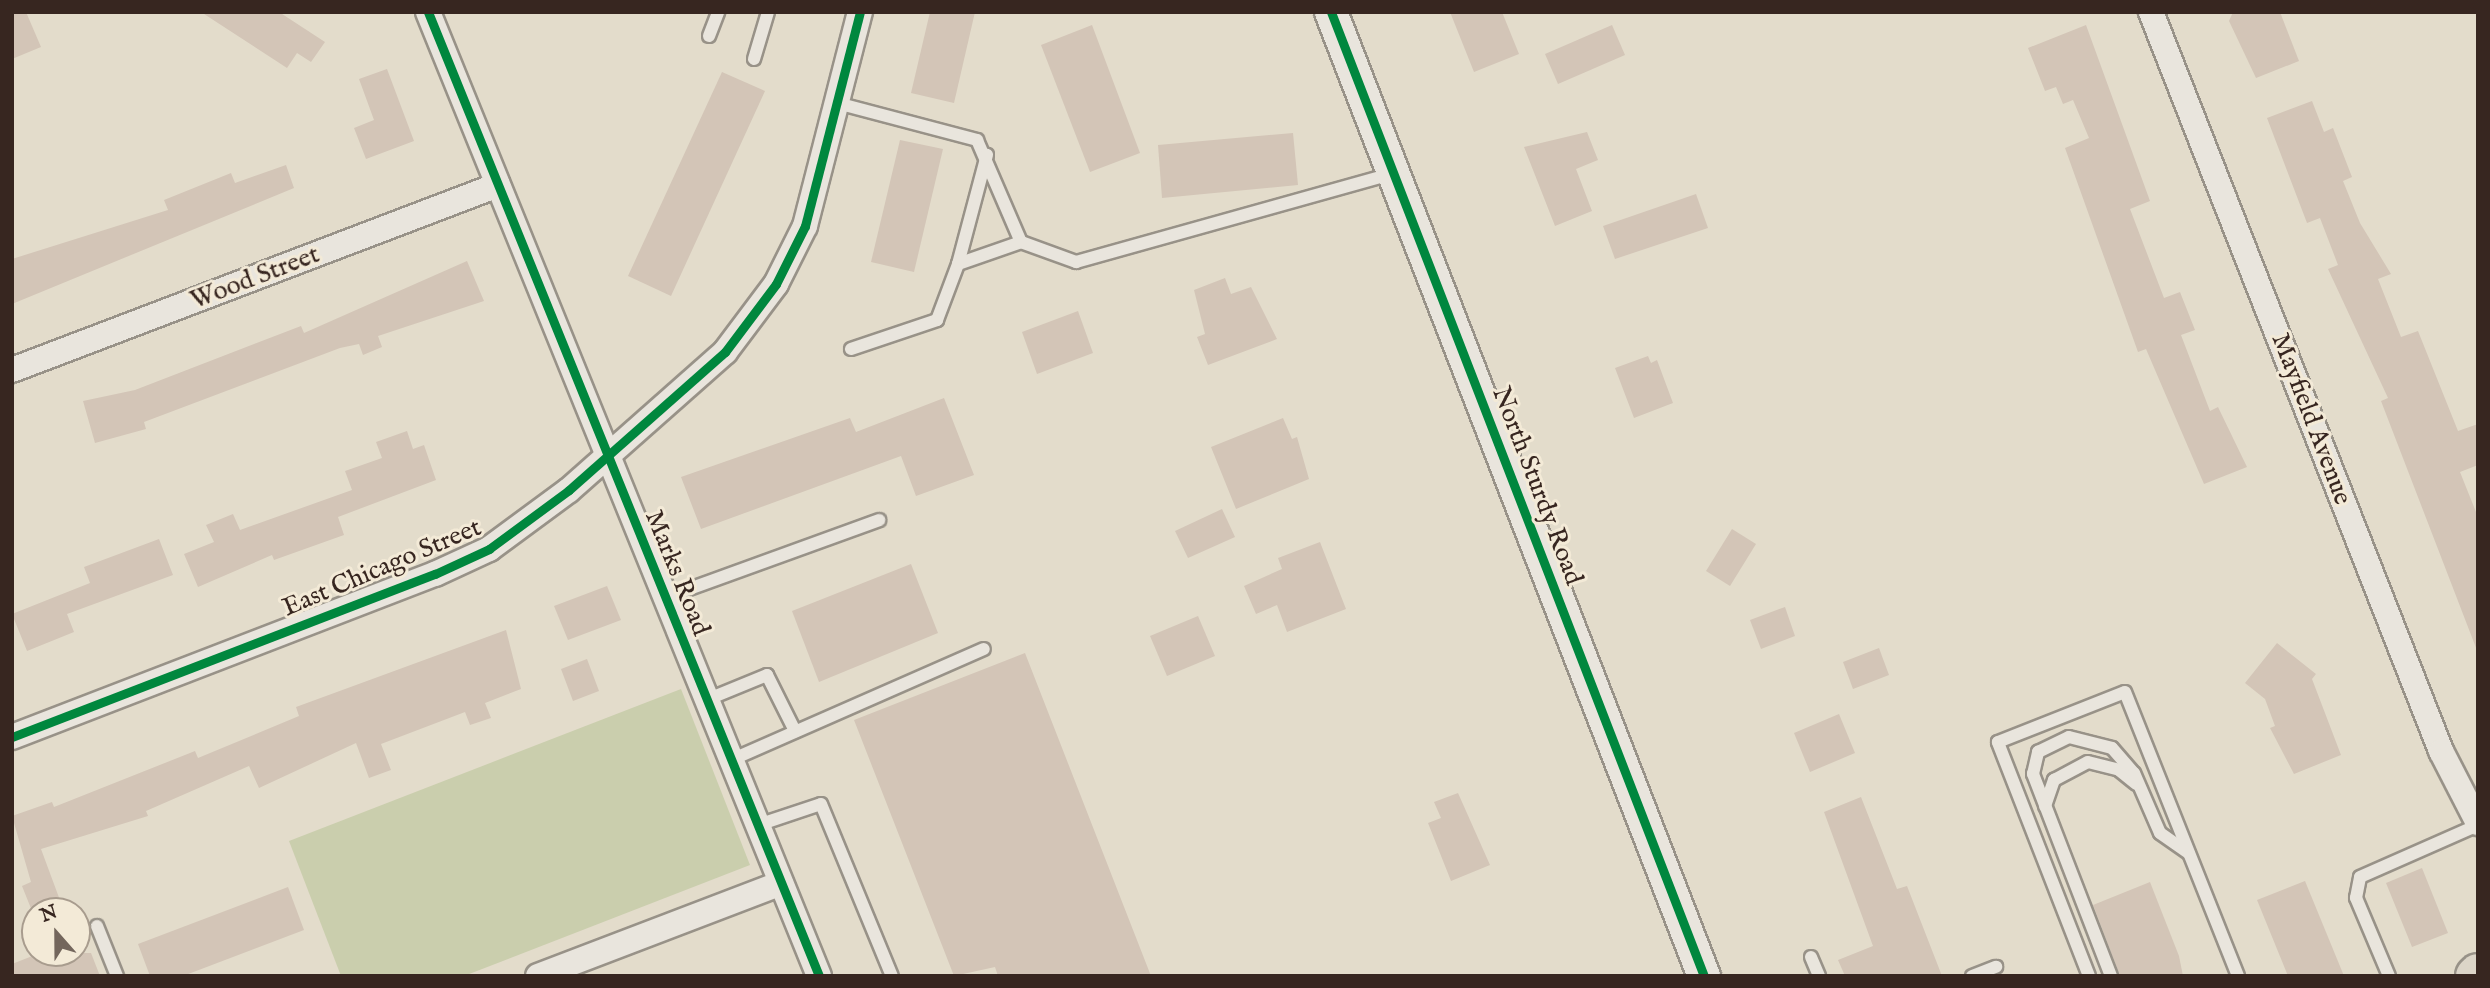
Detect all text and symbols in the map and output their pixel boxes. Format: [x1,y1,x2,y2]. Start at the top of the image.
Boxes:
street label: Wood Street [186,239,324,317]
street label: Mayfield Avenue [2264,329,2358,509]
street label: North Sturdy Road [1485,382,1589,590]
street label: Marks Road [638,506,716,640]
street label: East Chicago Street [278,512,486,624]
north arrow [21,897,91,967]
text: N [37,900,61,928]

